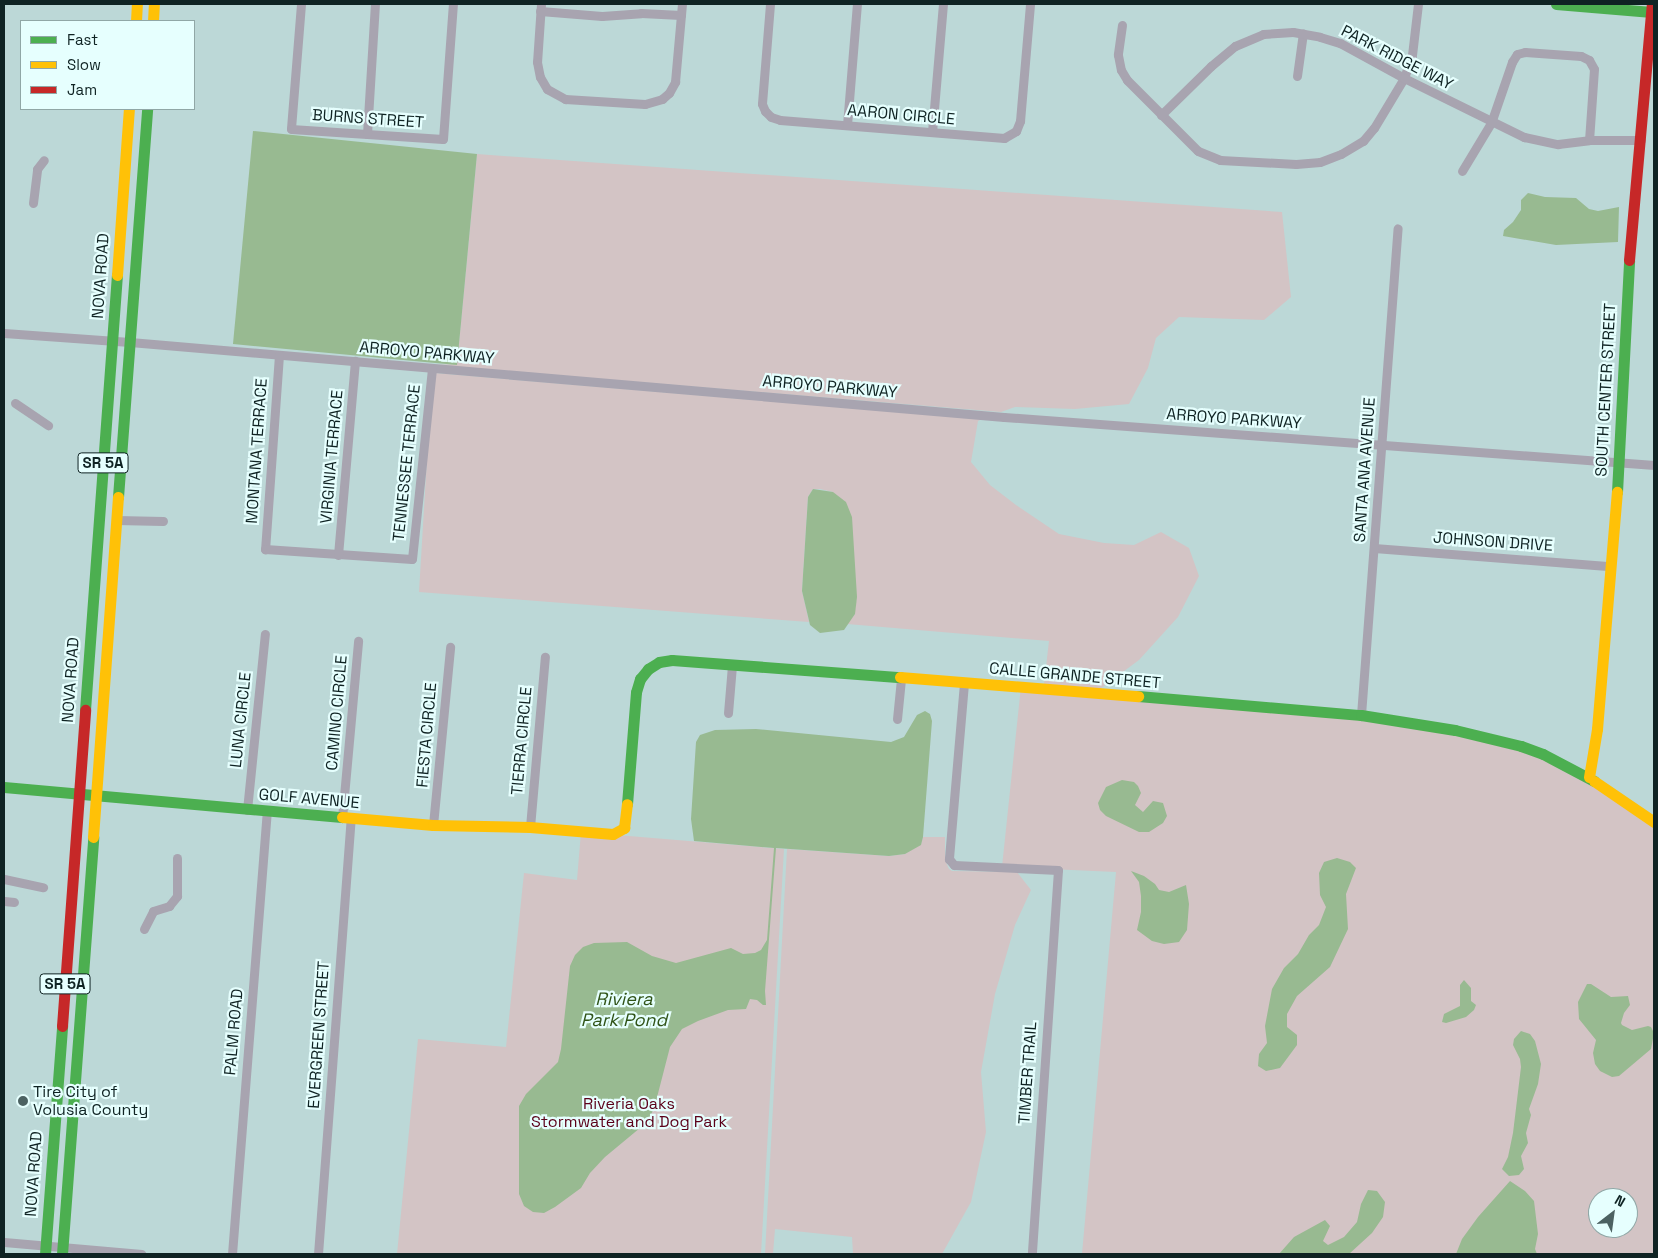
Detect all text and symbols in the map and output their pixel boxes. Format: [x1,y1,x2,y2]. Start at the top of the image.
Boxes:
legend [20,20,195,110]
street label: PARK RIDGE WAY [1338,21,1456,95]
text: Fast [67,30,98,49]
text: Slow [67,55,101,74]
text: Jam [67,80,97,99]
street label: AARON CIRCLE [846,101,956,129]
street label: BURNS STREET [311,106,425,132]
street label: NOVA ROAD [88,233,114,319]
street label: SOUTH CENTER STREET [1592,303,1620,477]
street label: ARROYO PARKWAY [359,338,495,368]
street label: ARROYO PARKWAY [762,372,898,402]
street label: MONTANA TERRACE [242,377,272,525]
street label: TENNESSEE TERRACE [389,383,425,543]
street label: VIRGINIA TERRACE [317,389,347,525]
street label: SANTA ANA AVENUE [1350,396,1380,544]
street label: ARROYO PARKWAY [1166,405,1302,433]
road number: SR 5A [77,450,129,476]
street label: JOHNSON DRIVE [1433,528,1553,556]
street label: NOVA ROAD [58,637,84,723]
street label: CAMINO CIRCLE [322,655,352,771]
street label: CALLE GRANDE STREET [988,659,1162,693]
street label: LUNA CIRCLE [226,671,256,769]
street label: FIESTA CIRCLE [413,682,441,788]
street label: TIERRA CIRCLE [508,686,536,796]
street label: GOLF AVENUE [258,785,360,813]
street label: EVERGREEN STREET [304,961,334,1109]
road number: SR 5A [39,972,91,996]
street label: PALM ROAD [221,988,247,1076]
water label: Riviera Park Pond [581,989,667,1032]
street label: TIMBER TRAIL [1015,1021,1041,1125]
place label: Tire City of Volusia County [33,1082,148,1120]
park label: Riveria Oaks Stormwater and Dog Park [531,1094,727,1132]
marker: Tire City of Volusia County [17,1095,29,1107]
street label: NOVA ROAD [21,1131,47,1217]
north arrow [1588,1188,1638,1238]
text: N [1611,1191,1629,1211]

